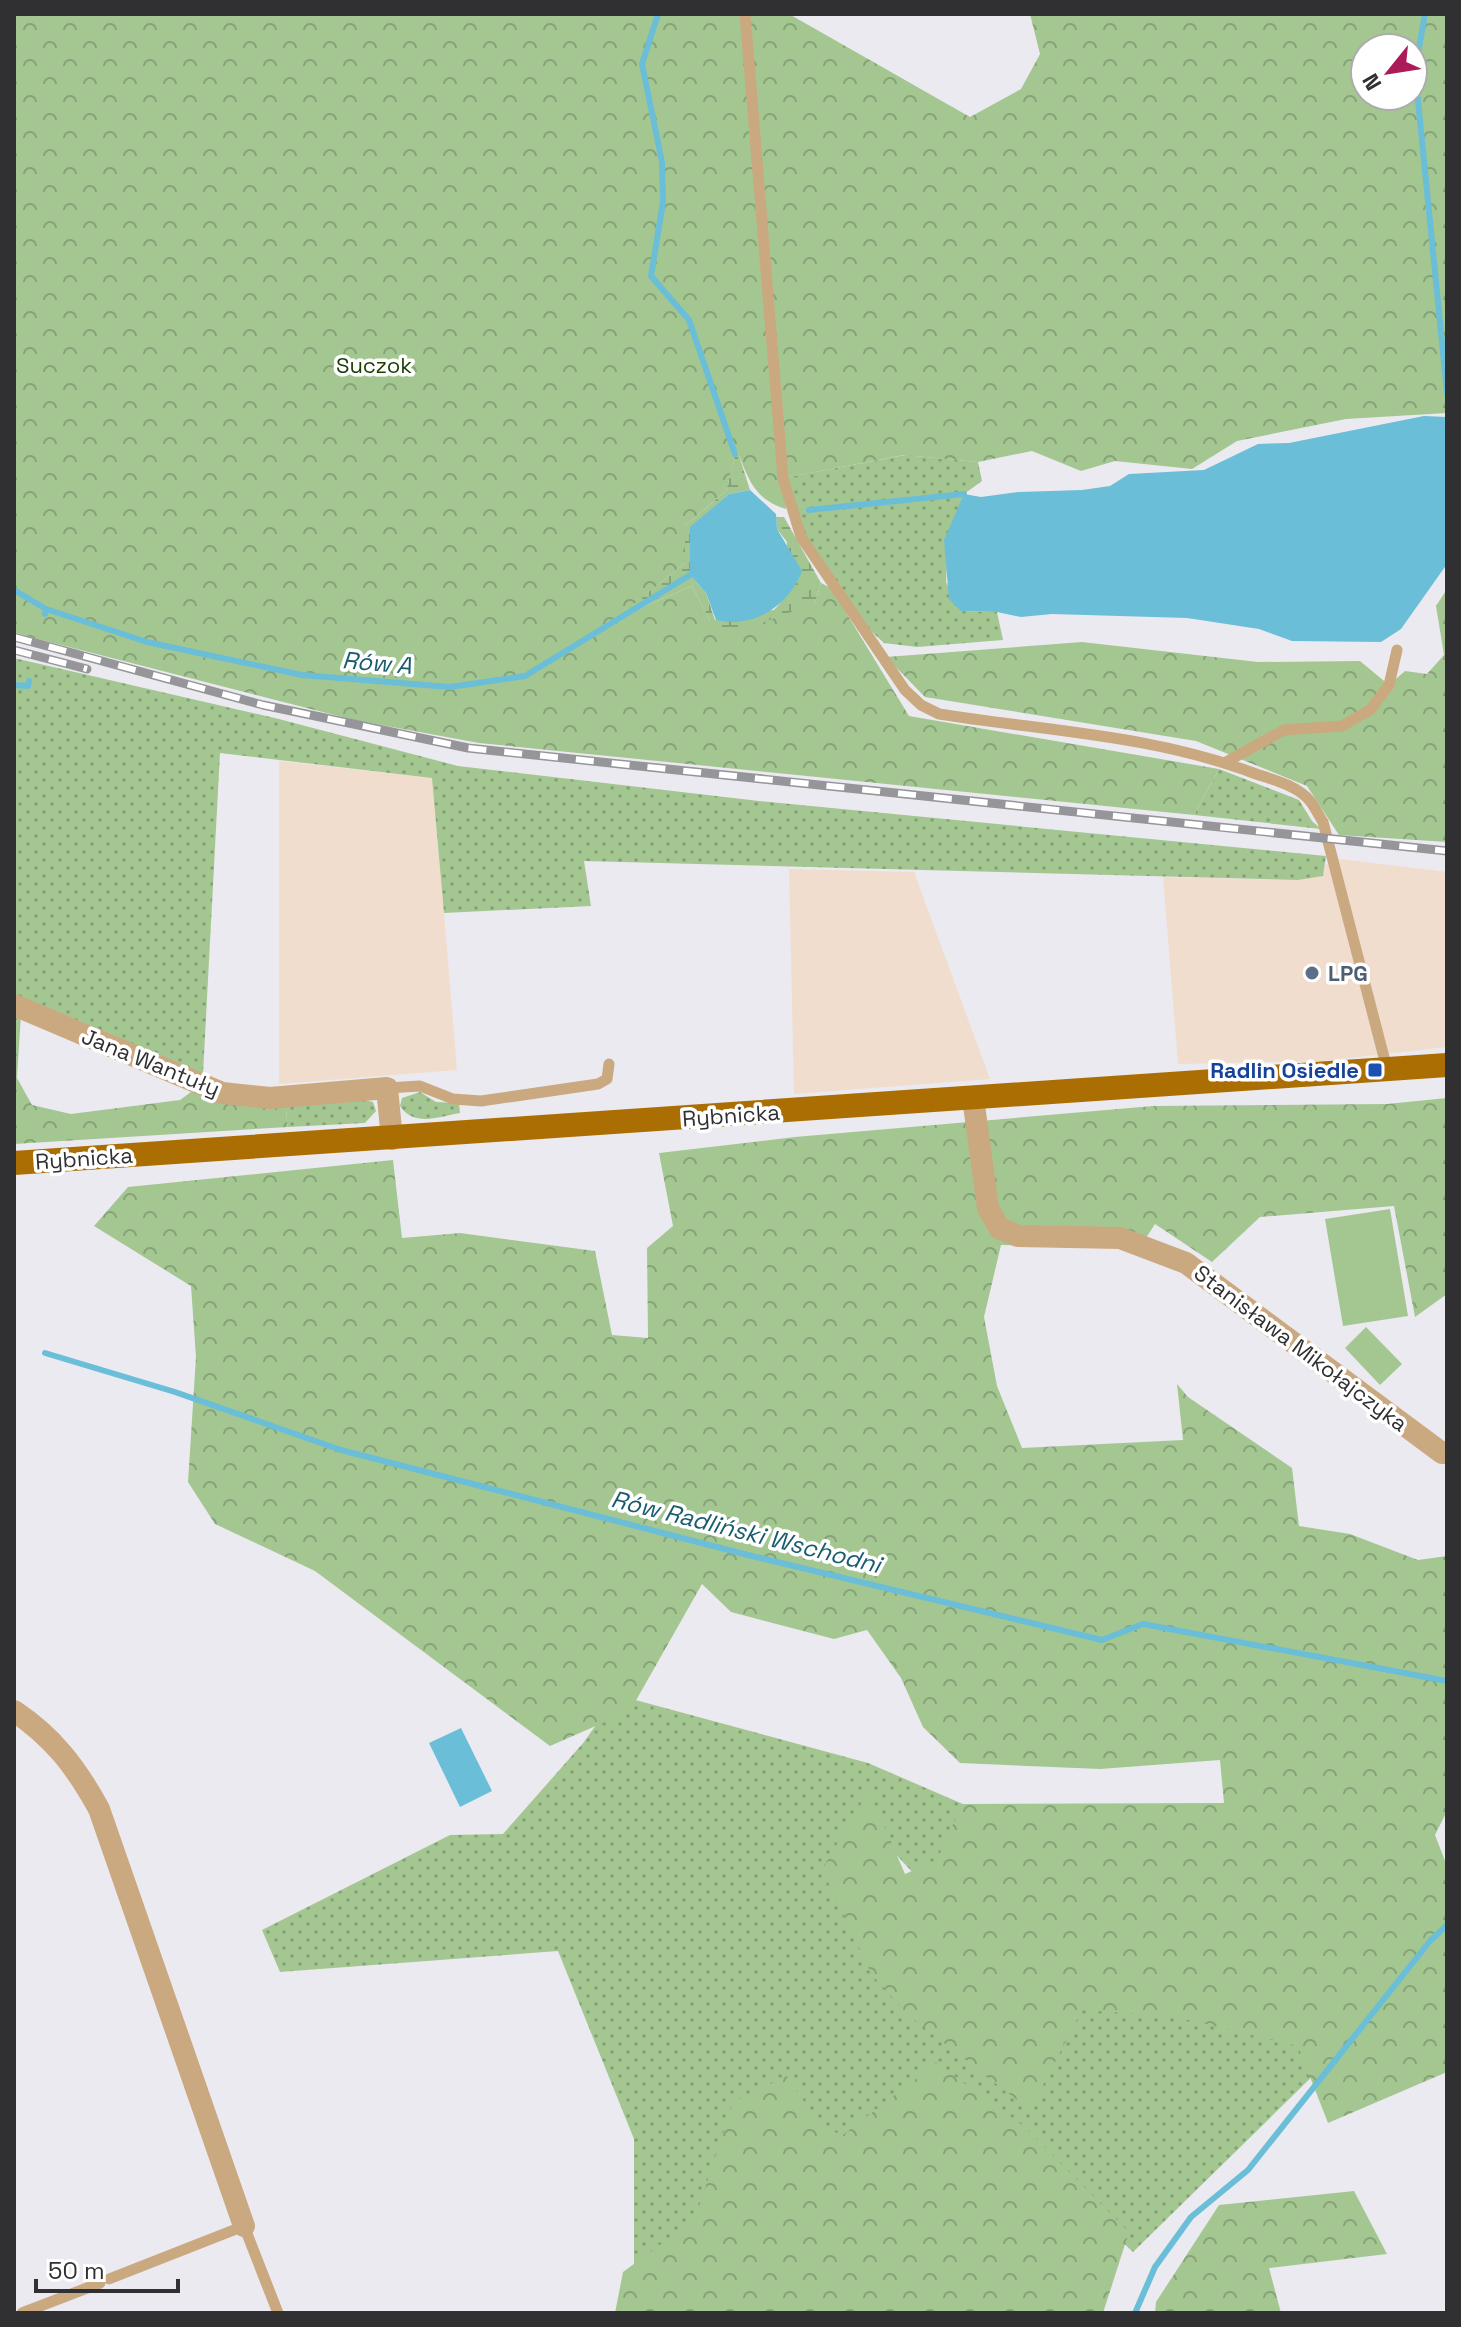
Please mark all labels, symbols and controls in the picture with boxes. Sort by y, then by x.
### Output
north arrow [1349,32,1429,112]
text: N [1356,69,1387,95]
park label: Suczok [336,351,412,379]
water label: Rów A [341,644,413,681]
place label: LPG [1328,959,1368,987]
marker: LPG [1303,964,1321,982]
street label: Jana Wantuły [78,1022,224,1102]
place label: Radlin Osiedle [1210,1056,1359,1084]
marker: Radlin Osiedle [1366,1061,1384,1079]
street label: Rybnicka [681,1098,781,1132]
street label: Rybnicka [34,1141,134,1175]
street label: Stanisława Mikołajczyka [1189,1258,1414,1438]
water label: Rów Radliński Wschodni [608,1483,887,1581]
scale bar [36,2243,178,2293]
text: 50 m [48,2255,105,2286]

